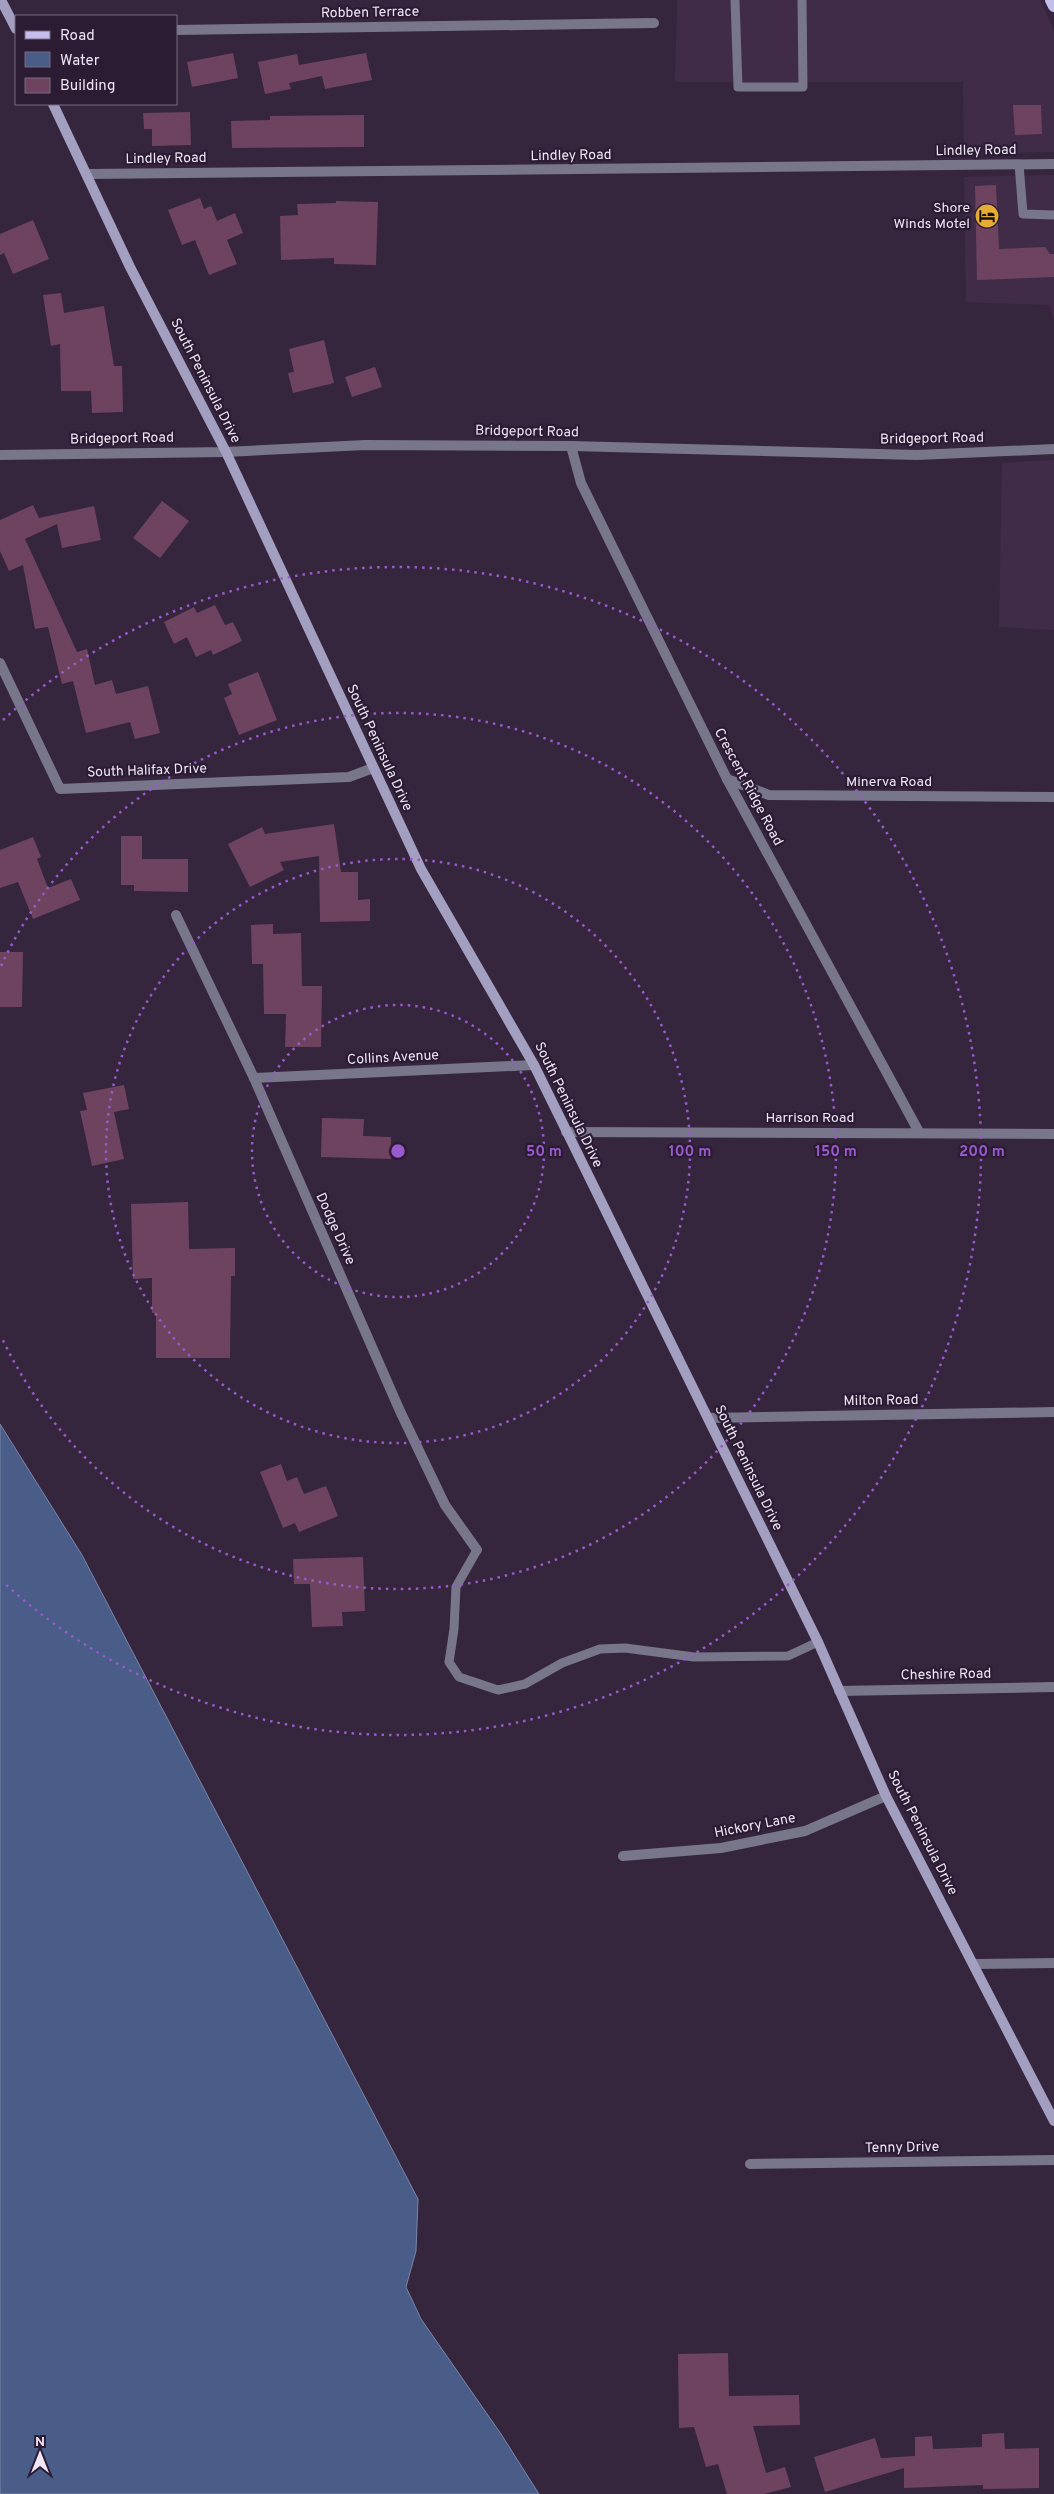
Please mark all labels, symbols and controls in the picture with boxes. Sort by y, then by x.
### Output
street label: Robben Terrace [321,4,419,22]
legend [15,15,178,105]
text: Road [60,27,95,46]
text: Water [60,52,100,71]
text: Building [60,77,115,96]
street label: Lindley Road [935,142,1017,160]
street label: Lindley Road [530,147,612,165]
street label: Lindley Road [125,150,207,168]
place label: Shore Winds Motel [894,200,970,233]
hotel icon: Shore Winds Motel [974,203,1000,229]
street label: South Peninsula Drive [166,316,244,446]
street label: Bridgeport Road [475,423,579,441]
street label: Bridgeport Road [70,430,174,448]
street label: Bridgeport Road [880,430,984,448]
street label: South Peninsula Drive [342,682,416,814]
street label: Crescent Ridge Road [710,725,786,849]
street label: South Halifax Drive [87,760,207,782]
street label: Minerva Road [846,774,932,791]
street label: South Peninsula Drive [530,1039,606,1171]
street label: Collins Avenue [347,1047,439,1069]
street label: Harrison Road [766,1110,854,1127]
centre of rings [389,1142,407,1160]
text: 50 m [526,1143,562,1162]
text: 100 m [669,1143,711,1162]
text: 150 m [815,1143,857,1162]
text: 200 m [959,1143,1005,1162]
street label: Dodge Drive [312,1190,358,1268]
street label: Milton Road [843,1392,919,1410]
street label: South Peninsula Drive [710,1402,786,1534]
street label: Cheshire Road [900,1666,992,1684]
street label: South Peninsula Drive [883,1768,961,1898]
street label: Hickory Lane [713,1810,797,1842]
street label: Tenny Drive [865,2139,939,2157]
north arrow [15,2429,65,2479]
text: N [35,2434,45,2451]

